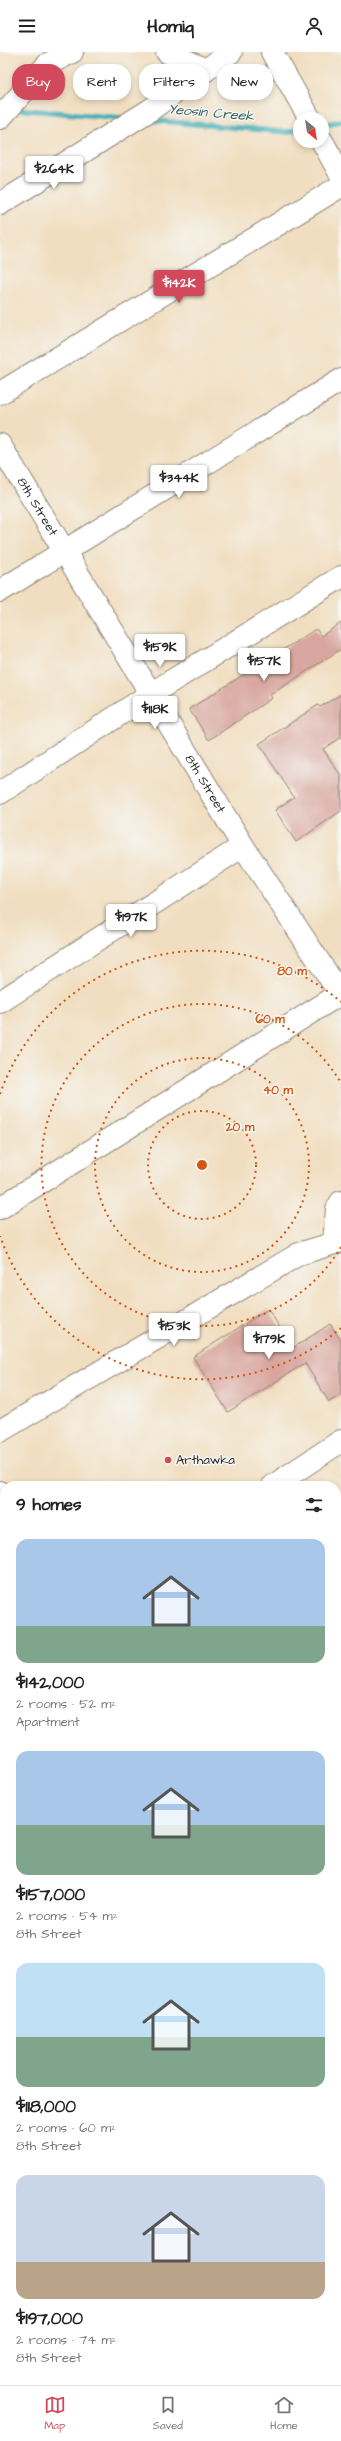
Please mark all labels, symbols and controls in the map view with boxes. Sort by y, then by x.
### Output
text: Homiq [147,14,194,39]
icon: menu [16,15,38,37]
icon: person [303,15,325,37]
chip: Buy [12,64,65,100]
chip: Rent [73,64,131,100]
chip: Filters [139,64,209,100]
chip: New [217,64,273,100]
water label: Yeosin Creek [167,99,255,127]
north arrow [293,112,329,148]
map controls [293,112,329,148]
pin: $264K [26,156,82,190]
text: $264K [34,160,74,178]
pin: $142K [151,270,207,304]
text: $142K [162,274,196,292]
pin: $344K [151,465,207,499]
text: $344K [159,469,199,487]
street label: 8th Street [13,474,62,540]
pin: $159K [132,634,188,668]
text: $159K [143,638,177,656]
pin: $157K [236,648,292,682]
text: $157K [247,652,281,670]
pin: $118K [127,696,183,730]
text: $118K [142,700,168,718]
street label: 8th Street [181,751,230,817]
pin: $197K [103,904,159,938]
text: $197K [115,908,147,926]
text: 80 m [277,963,307,980]
text: 60 m [255,1011,285,1028]
text: 40 m [263,1082,294,1099]
text: 20 m [225,1119,255,1136]
centre of rings [195,1158,209,1172]
pin: $153K [146,1313,202,1347]
text: $153K [158,1317,190,1335]
pin: $179K [241,1326,297,1360]
text: $179K [253,1330,285,1348]
place label: Arthawka [176,1451,235,1469]
marker: Arthawka [163,1455,173,1465]
text: 9 homes [16,1493,81,1517]
icon: filters [303,1494,325,1516]
icon: home [135,1565,207,1637]
text: $142,000 [16,1671,84,1695]
text: 2 rooms · 52 m² [16,1695,116,1713]
text: Apartment [16,1713,80,1731]
icon: home [135,1777,207,1849]
text: $157,000 [16,1883,85,1907]
text: 2 rooms · 54 m² [16,1907,118,1925]
text: 8th Street [16,1925,81,1943]
icon: home [135,1989,207,2061]
text: $118,000 [16,2095,76,2119]
text: 2 rooms · 60 m² [16,2119,116,2137]
text: 8th Street [16,2137,81,2155]
icon: home [135,2201,207,2273]
text: $197,000 [16,2307,83,2331]
text: 2 rooms · 74 m² [16,2331,116,2349]
text: 8th Street [16,2349,81,2367]
tab: Map [44,2394,66,2433]
tab: Saved [153,2394,183,2433]
tab: Home [270,2394,297,2433]

